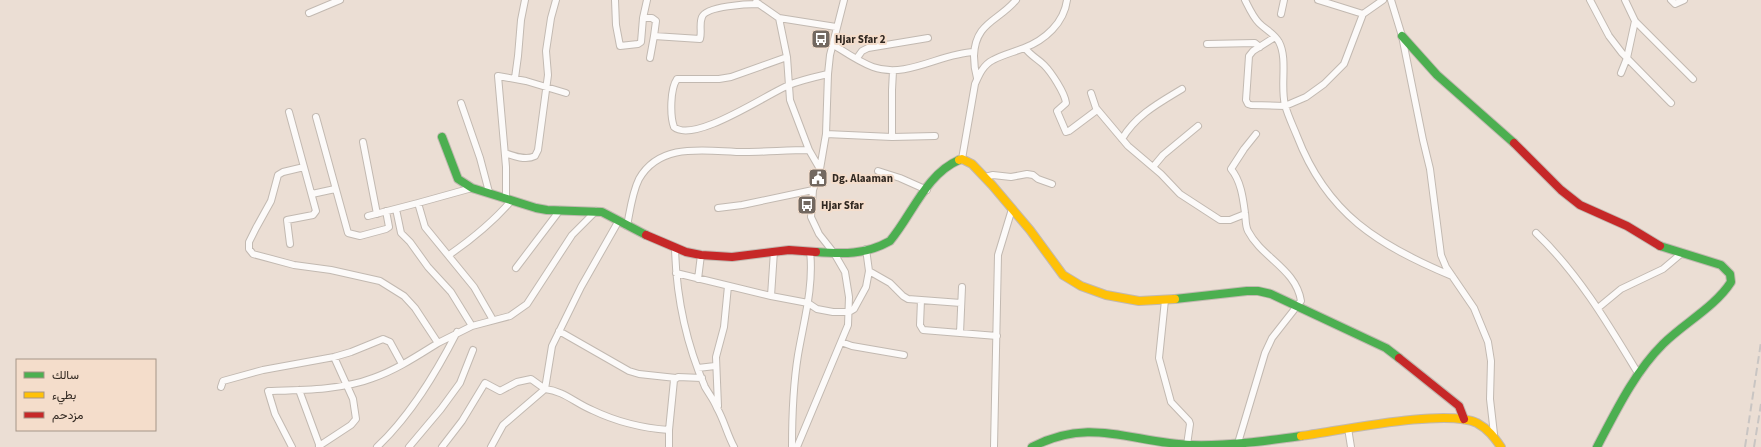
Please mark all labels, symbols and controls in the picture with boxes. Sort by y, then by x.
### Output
bus stop icon: Hjar Sfar 2 [810,28,832,50]
place label: Hjar Sfar 2 [835,32,886,47]
public building icon: Dg. Alaaman [807,167,829,189]
place label: Dg. Alaaman [832,171,893,186]
bus stop icon: Hjar Sfar [796,194,818,216]
place label: Hjar Sfar [821,198,864,213]
legend [16,359,156,431]
text: سالك [52,367,79,384]
text: بطيء [52,387,76,405]
text: مزدحم [52,407,83,424]

